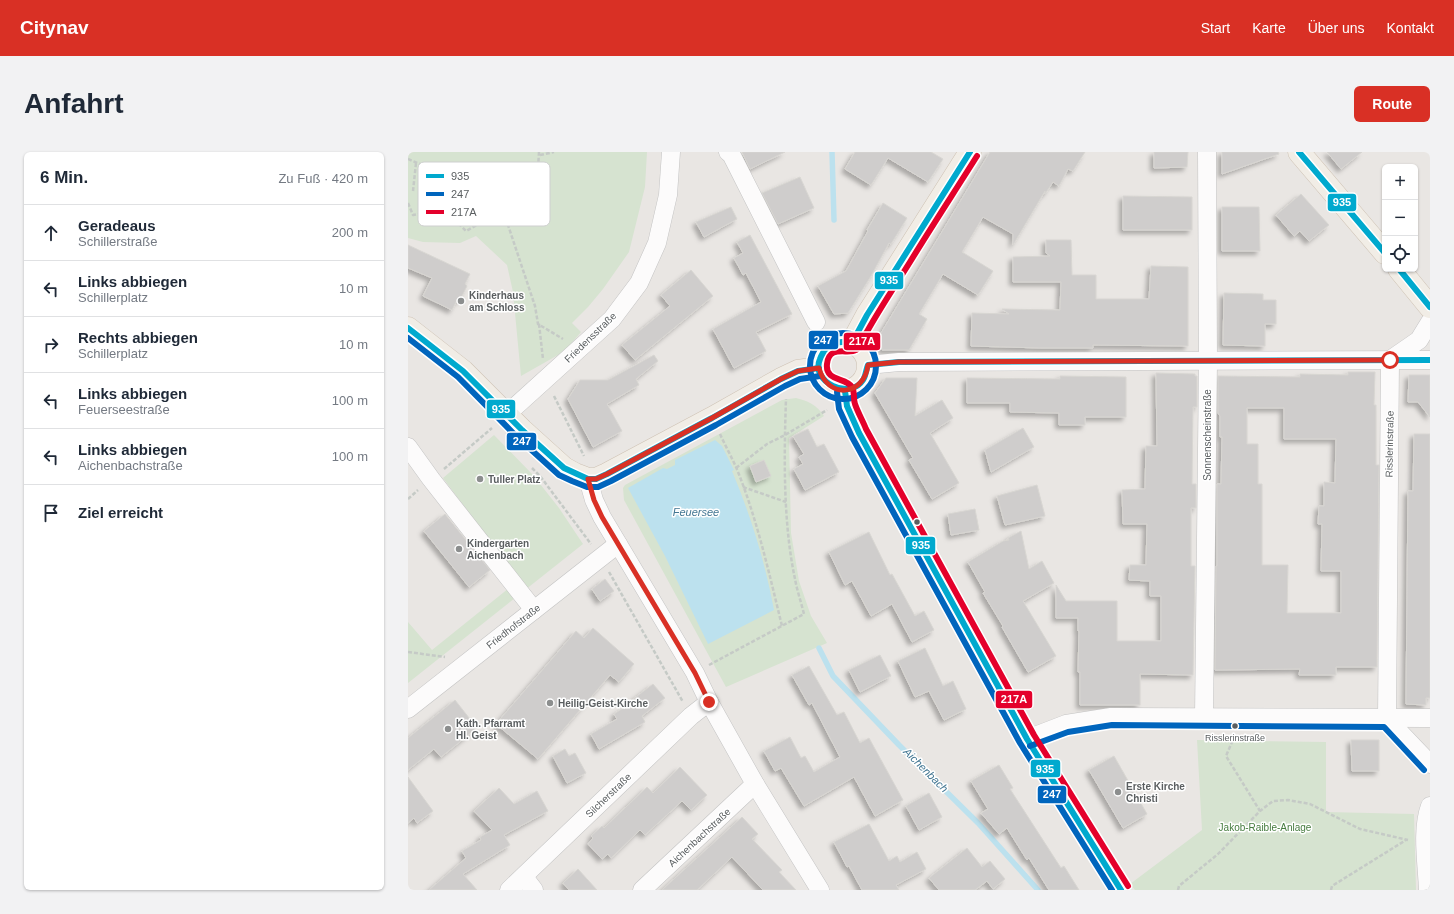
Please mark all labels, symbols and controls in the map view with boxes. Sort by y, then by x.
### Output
text: Citynav [20,17,89,38]
text: Start [1201,20,1230,36]
text: Karte [1252,20,1286,36]
text: Über uns [1308,20,1365,36]
text: Kontakt [1387,20,1434,36]
button: Route [1354,86,1430,122]
text: Anfahrt [24,88,124,119]
legend [418,162,550,226]
map controls [1382,164,1418,272]
button: + [1382,164,1418,200]
text: 6 Min. [40,168,88,187]
text: 935 [451,170,469,182]
text: Zu Fuß · 420 m [278,171,368,186]
text: 247 [451,188,469,200]
line badge: 935 [1327,193,1357,212]
text: 935 [1333,196,1351,208]
button: − [1382,200,1418,236]
text: 217A [451,206,477,218]
text: Geradeaus [78,217,156,234]
icon: ahead [40,222,62,244]
text: 200 m [332,225,368,240]
text: Schillerstraße [78,234,157,249]
button: locate [1382,236,1418,272]
line badge: 935 [874,271,904,290]
text: Links abbiegen [78,273,187,290]
text: 935 [880,274,898,286]
icon: left [40,278,62,300]
text: 10 m [339,281,368,296]
text: Schillerplatz [78,290,148,305]
place label: Kinderhaus am Schloss [469,290,525,313]
marker: Kinderhaus am Schloss [456,296,466,306]
street label: Friedensstraße [562,310,619,365]
text: Rechts abbiegen [78,329,198,346]
line badge: 247 [808,330,839,350]
line badge: 217A [843,332,881,351]
icon: right [40,334,62,356]
text: 247 [814,334,832,346]
text: 217A [849,335,875,347]
text: 10 m [339,337,368,352]
text: Schillerplatz [78,346,148,361]
route start [1381,351,1399,369]
text: Links abbiegen [78,385,187,402]
street label: Sonnenscheinstraße [1202,389,1213,481]
icon: left [40,390,62,412]
text: 100 m [332,393,368,408]
line badge: 935 [486,399,516,419]
text: Feuerseestraße [78,402,170,417]
text: 935 [492,403,510,415]
street label: Risslerinstraße [1383,410,1396,477]
line badge: 247 [506,432,537,451]
text: 247 [513,435,531,447]
text: Links abbiegen [78,441,187,458]
icon: left [40,446,62,468]
text: 100 m [332,449,368,464]
text: Aichenbachstraße [78,458,183,473]
marker: Tuller Platz [475,474,485,484]
place label: Tuller Platz [488,474,541,485]
icon: arrive [40,502,62,524]
text: Ziel erreicht [78,504,163,521]
water label: Feuersee [673,506,719,518]
unlabelled marker [912,517,922,527]
line badge: 935 [905,536,936,555]
place label: Kindergarten Aichenbach [467,538,529,561]
text: 935 [912,539,930,551]
marker: Kindergarten Aichenbach [454,544,464,554]
street label: Friedhofstraße [484,602,543,651]
line badge: 217A [995,690,1033,709]
route end [700,693,718,711]
text: 217A [1001,693,1027,705]
marker: Heilig-Geist-Kirche [545,698,555,708]
place label: Heilig-Geist-Kirche [558,698,648,709]
place label: Kath. Pfarramt Hl. Geist [456,718,526,741]
marker: Risslerinstraße [1230,721,1240,731]
marker: Kath. Pfarramt Hl. Geist [443,724,453,734]
place label: Risslerinstraße [1205,733,1265,743]
water label: Aichenbach [901,745,951,795]
line badge: 935 [1030,759,1061,778]
text: 935 [1036,763,1054,775]
street label: Silcherstraße [583,771,634,820]
place label: Erste Kirche Christi [1126,781,1185,804]
line badge: 247 [1037,785,1067,804]
marker: Erste Kirche Christi [1113,787,1123,797]
text: 247 [1043,788,1061,800]
street label: Aichenbachstraße [666,806,733,869]
park label: Jakob-Raible-Anlage [1219,822,1312,833]

